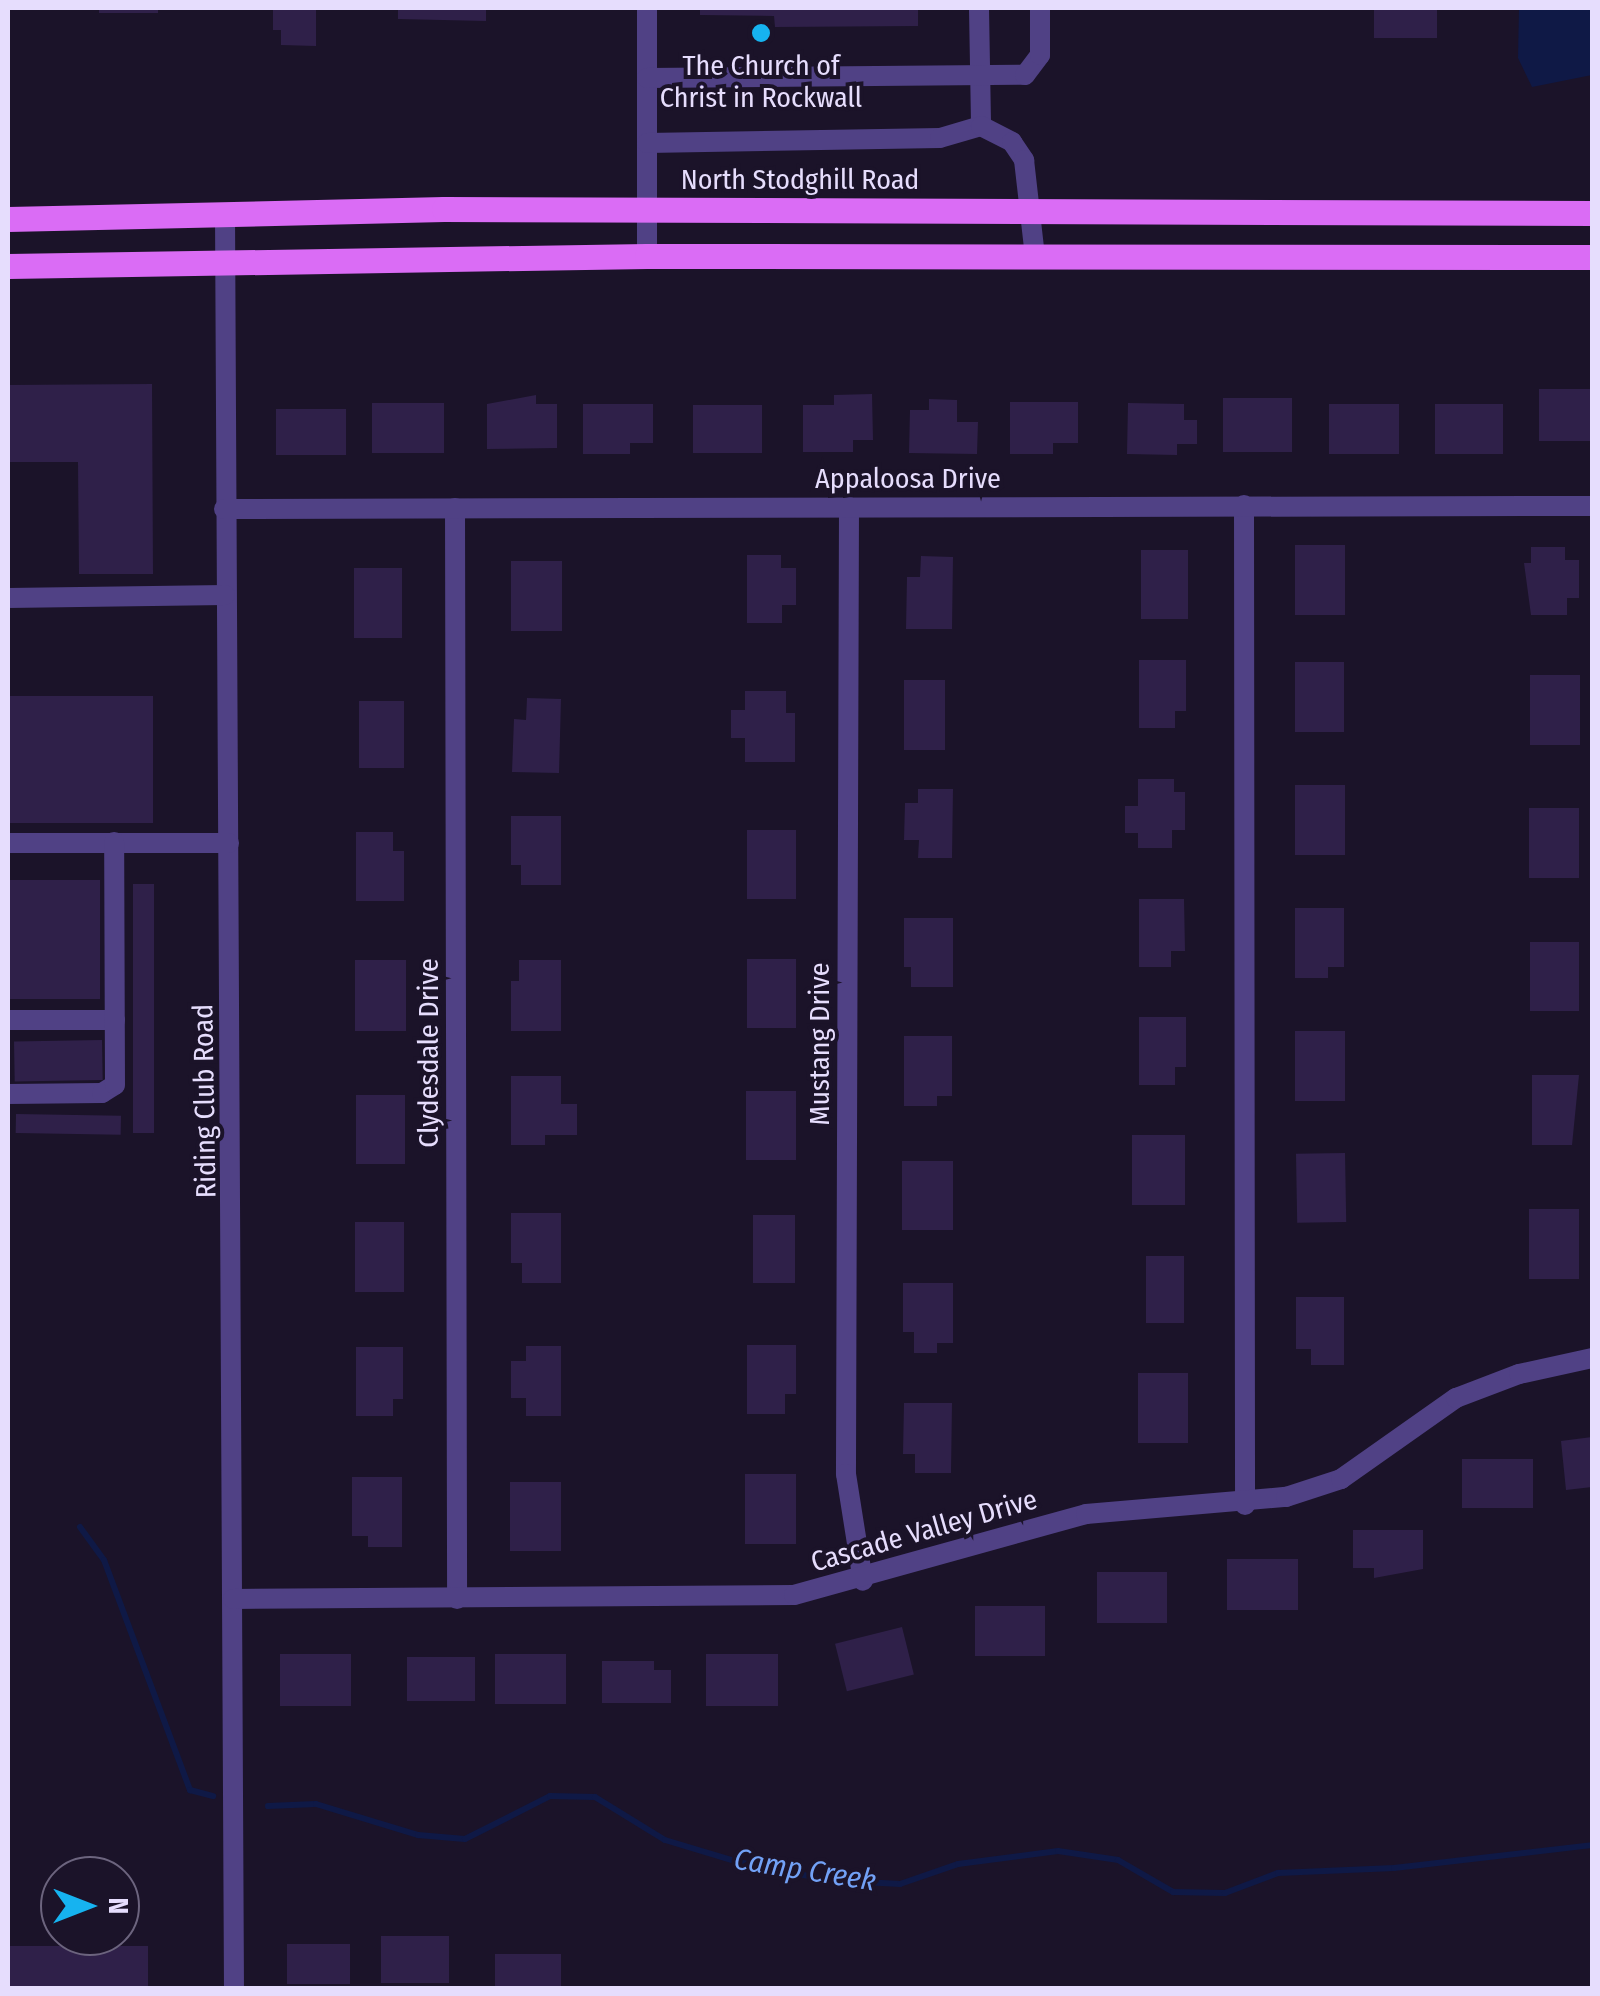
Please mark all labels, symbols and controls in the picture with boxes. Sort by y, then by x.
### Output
marker: The Church of Christ in Rockwall [750,22,772,44]
place label: The Church of Christ in Rockwall [660,49,862,115]
street label: North Stodghill Road [681,163,919,197]
street label: Appaloosa Drive [815,462,1001,496]
street label: Clydesdale Drive [412,958,446,1148]
street label: Mustang Drive [803,963,837,1125]
street label: Riding Club Road [187,1004,223,1198]
street label: Cascade Valley Drive [807,1483,1041,1579]
water label: Camp Creek [731,1841,879,1899]
north arrow [40,1856,140,1956]
text: N [102,1898,135,1914]

